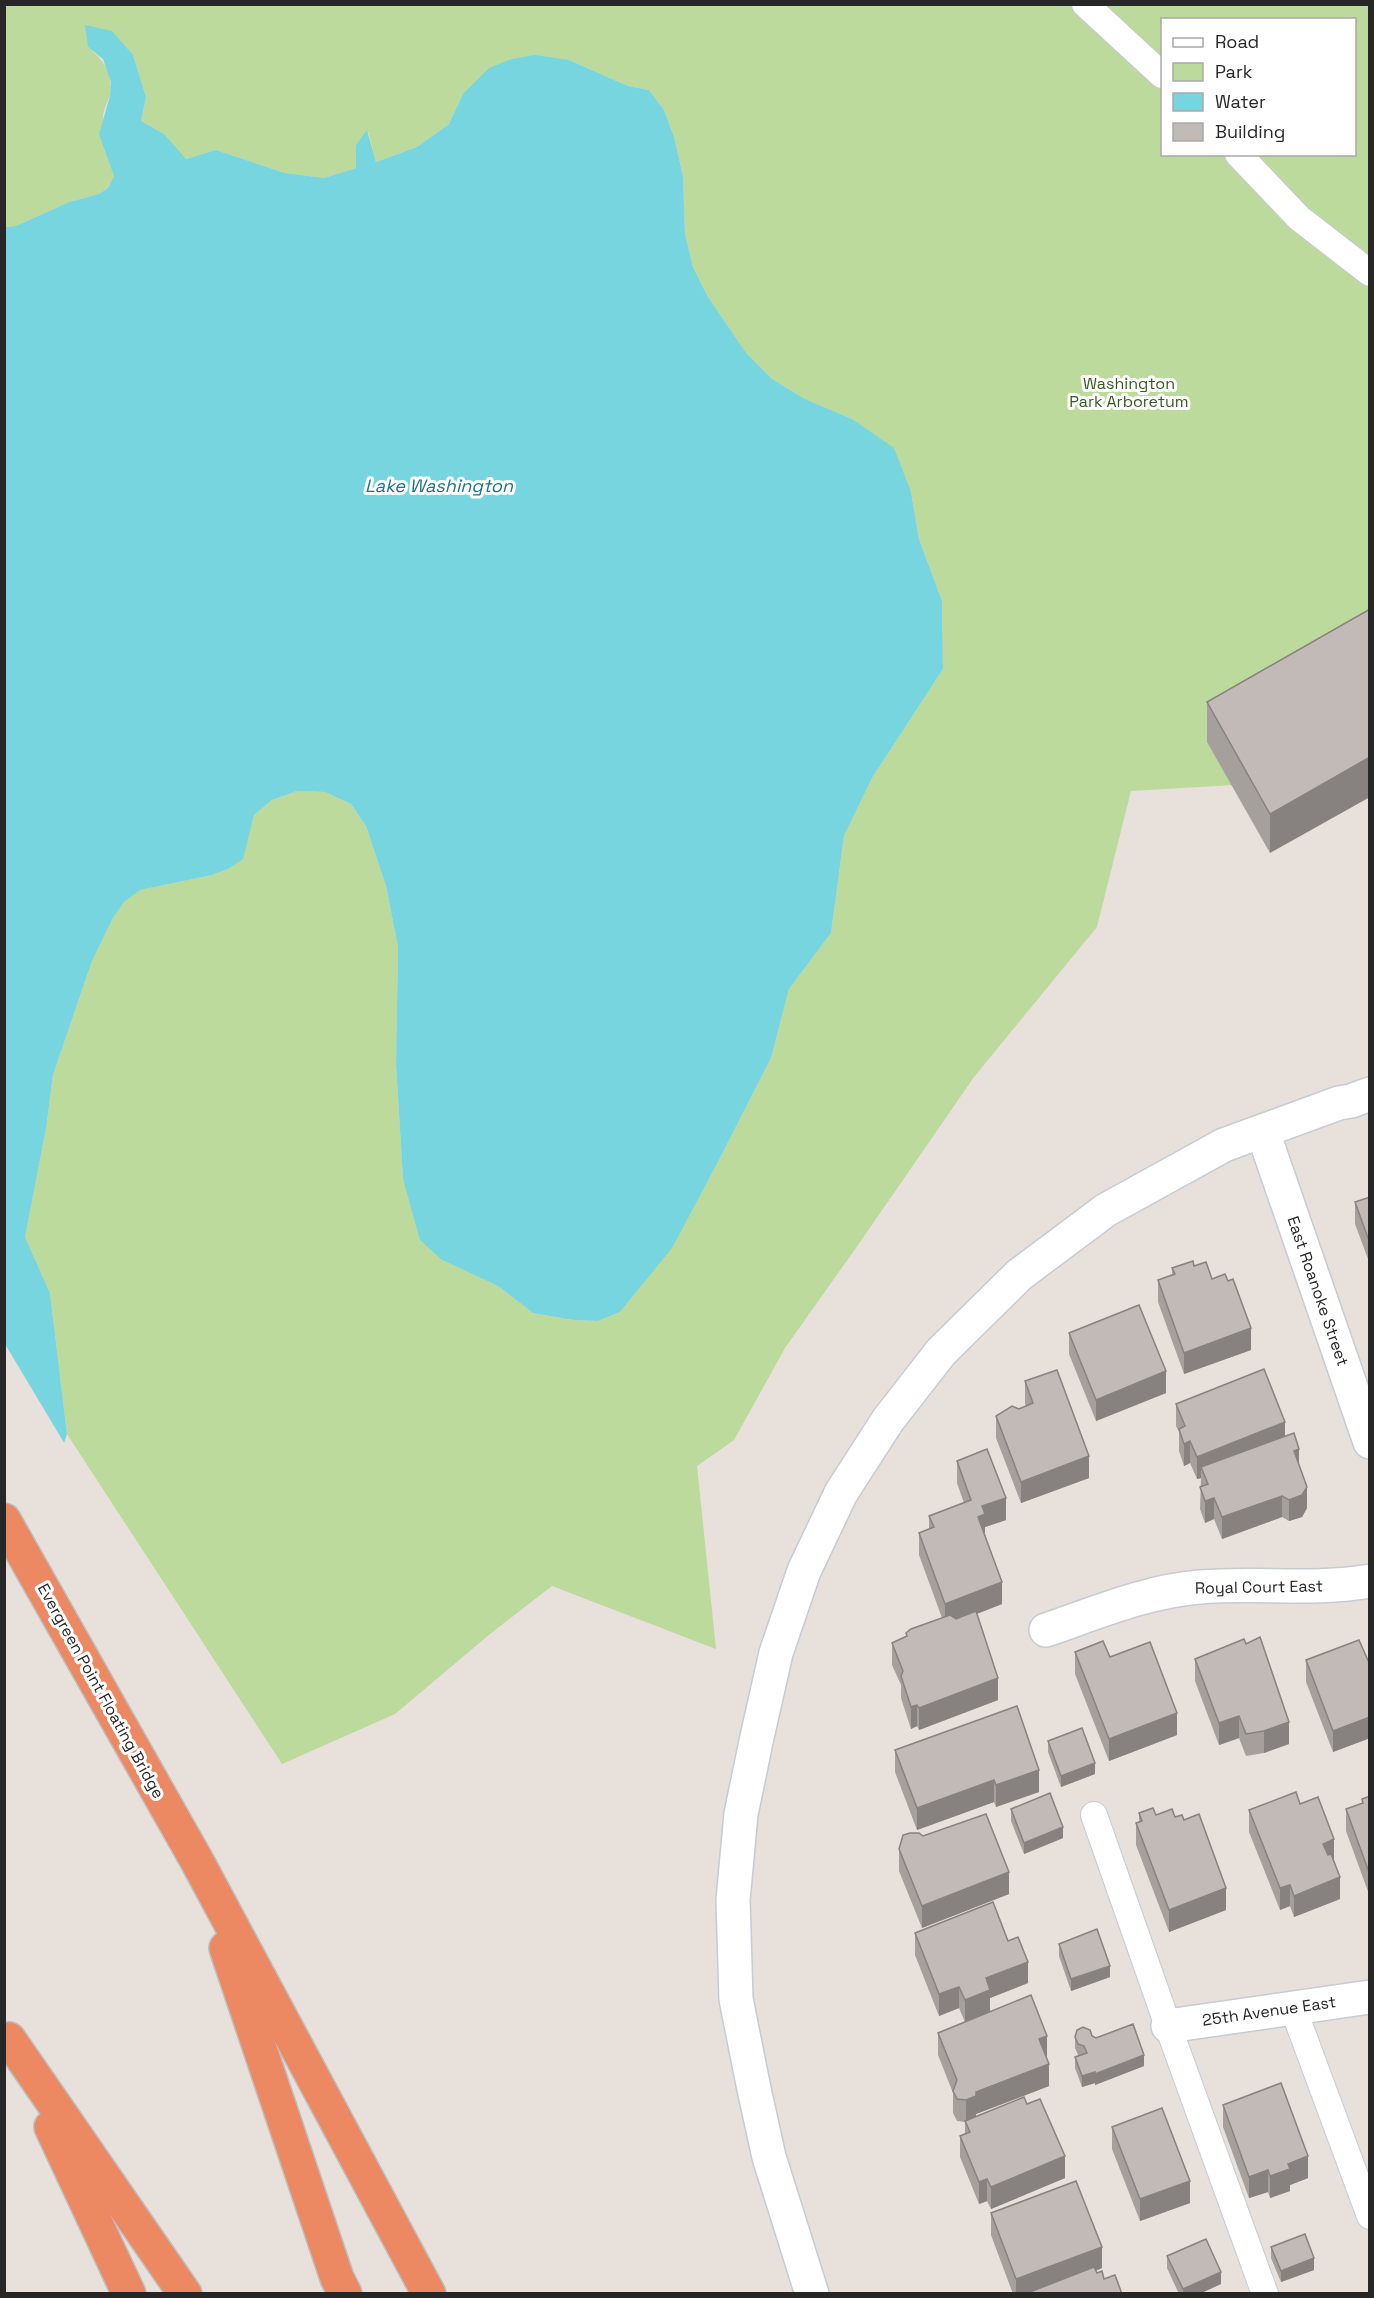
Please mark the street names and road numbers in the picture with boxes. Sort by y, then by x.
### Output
street label: East Roanoke Street [1282,1213,1354,1369]
street label: Royal Court East [1195,1575,1323,1599]
street label: Evergreen Point Floating Bridge [33,1580,169,1802]
street label: 25th Avenue East [1201,1991,1337,2031]

